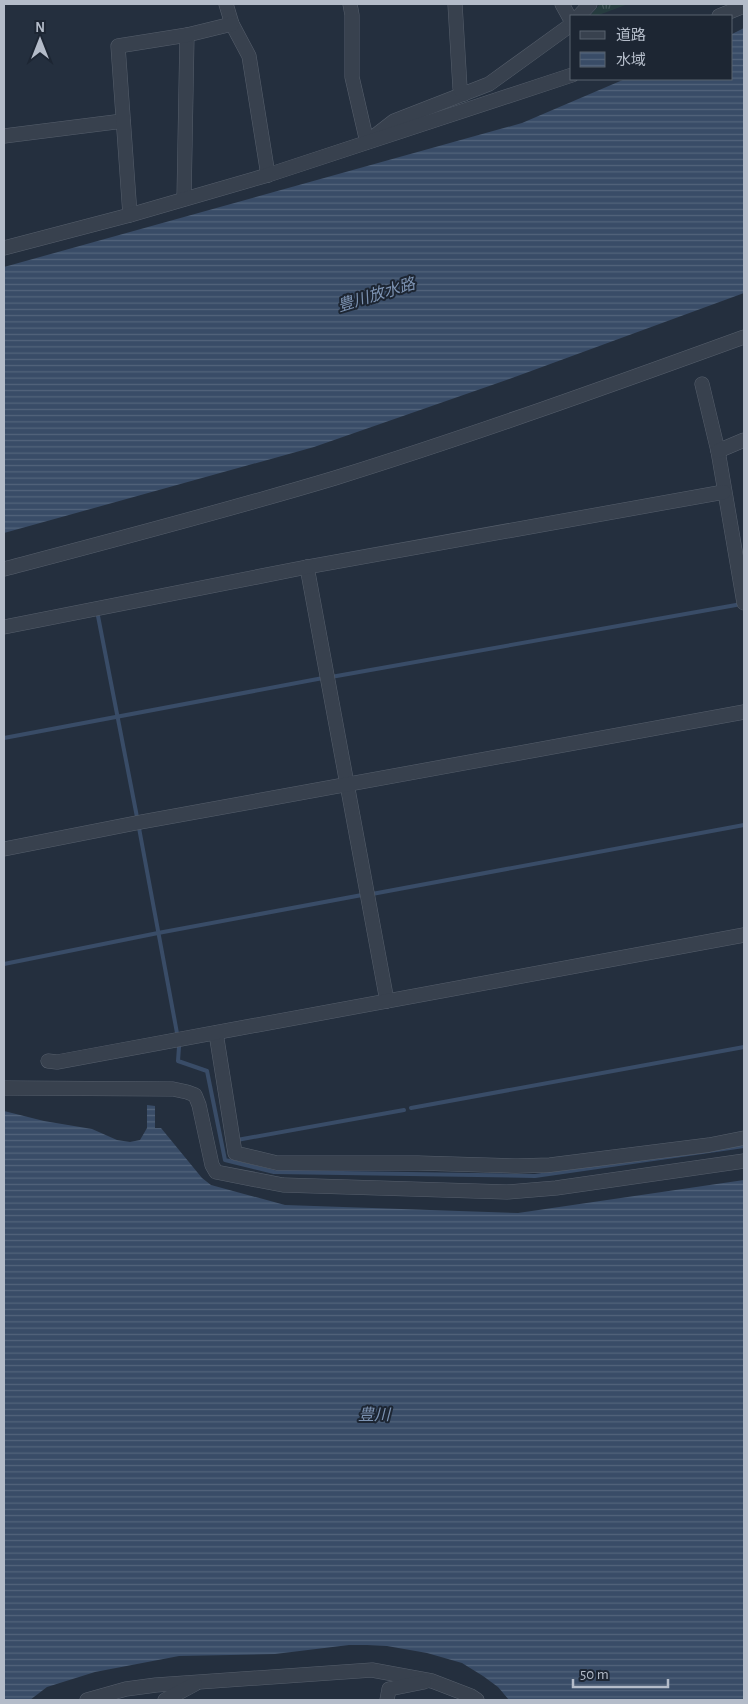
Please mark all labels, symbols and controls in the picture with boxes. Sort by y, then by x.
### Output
north arrow [15,15,65,65]
legend [570,15,733,80]
text: N [35,21,45,35]
text: 道路 [616,27,646,43]
text: 水域 [616,52,646,68]
water label: 豊川放水路 [335,274,419,314]
water label: 豊川 [358,1406,392,1423]
scale bar [573,1656,668,1688]
text: 50 m [580,1667,609,1682]

